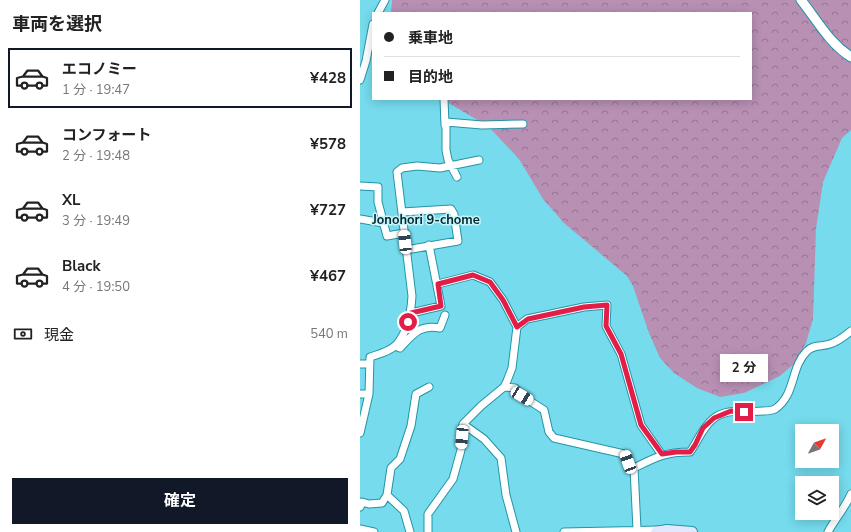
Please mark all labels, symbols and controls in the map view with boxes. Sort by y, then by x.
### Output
text: 車両を選択 [12,12,102,36]
text: 乗車地 [408,28,453,48]
text: エコノミー [62,59,137,79]
icon: car [14,60,50,96]
text: 目的地 [408,67,453,87]
text: ¥428 [310,68,346,88]
text: 1 分 · 19:47 [62,81,130,99]
text: コンフォート [62,125,152,145]
icon: car [14,126,50,162]
text: ¥578 [310,134,346,154]
text: 2 分 · 19:48 [62,147,130,165]
text: XL [62,190,81,210]
icon: car [14,192,50,228]
text: ¥727 [310,200,346,220]
district label: Jonohori 9-chome [371,211,480,229]
text: 3 分 · 19:49 [62,212,130,230]
car [398,229,412,255]
text: Black [62,256,100,276]
icon: car [14,258,50,294]
text: ¥467 [310,266,346,286]
text: 4 分 · 19:50 [62,278,130,296]
route start [399,313,417,331]
icon: cash [12,323,34,345]
text: 現金 [44,325,74,345]
text: 540 m [310,325,348,343]
callout: 2 分 [720,354,768,382]
text: 2 分 [732,359,756,377]
car [509,385,535,407]
route end [735,403,753,421]
north arrow [795,424,839,468]
map controls [795,424,839,520]
car [455,425,469,449]
car [618,449,638,475]
button: layers [795,476,839,520]
button: 確定 [12,478,348,524]

